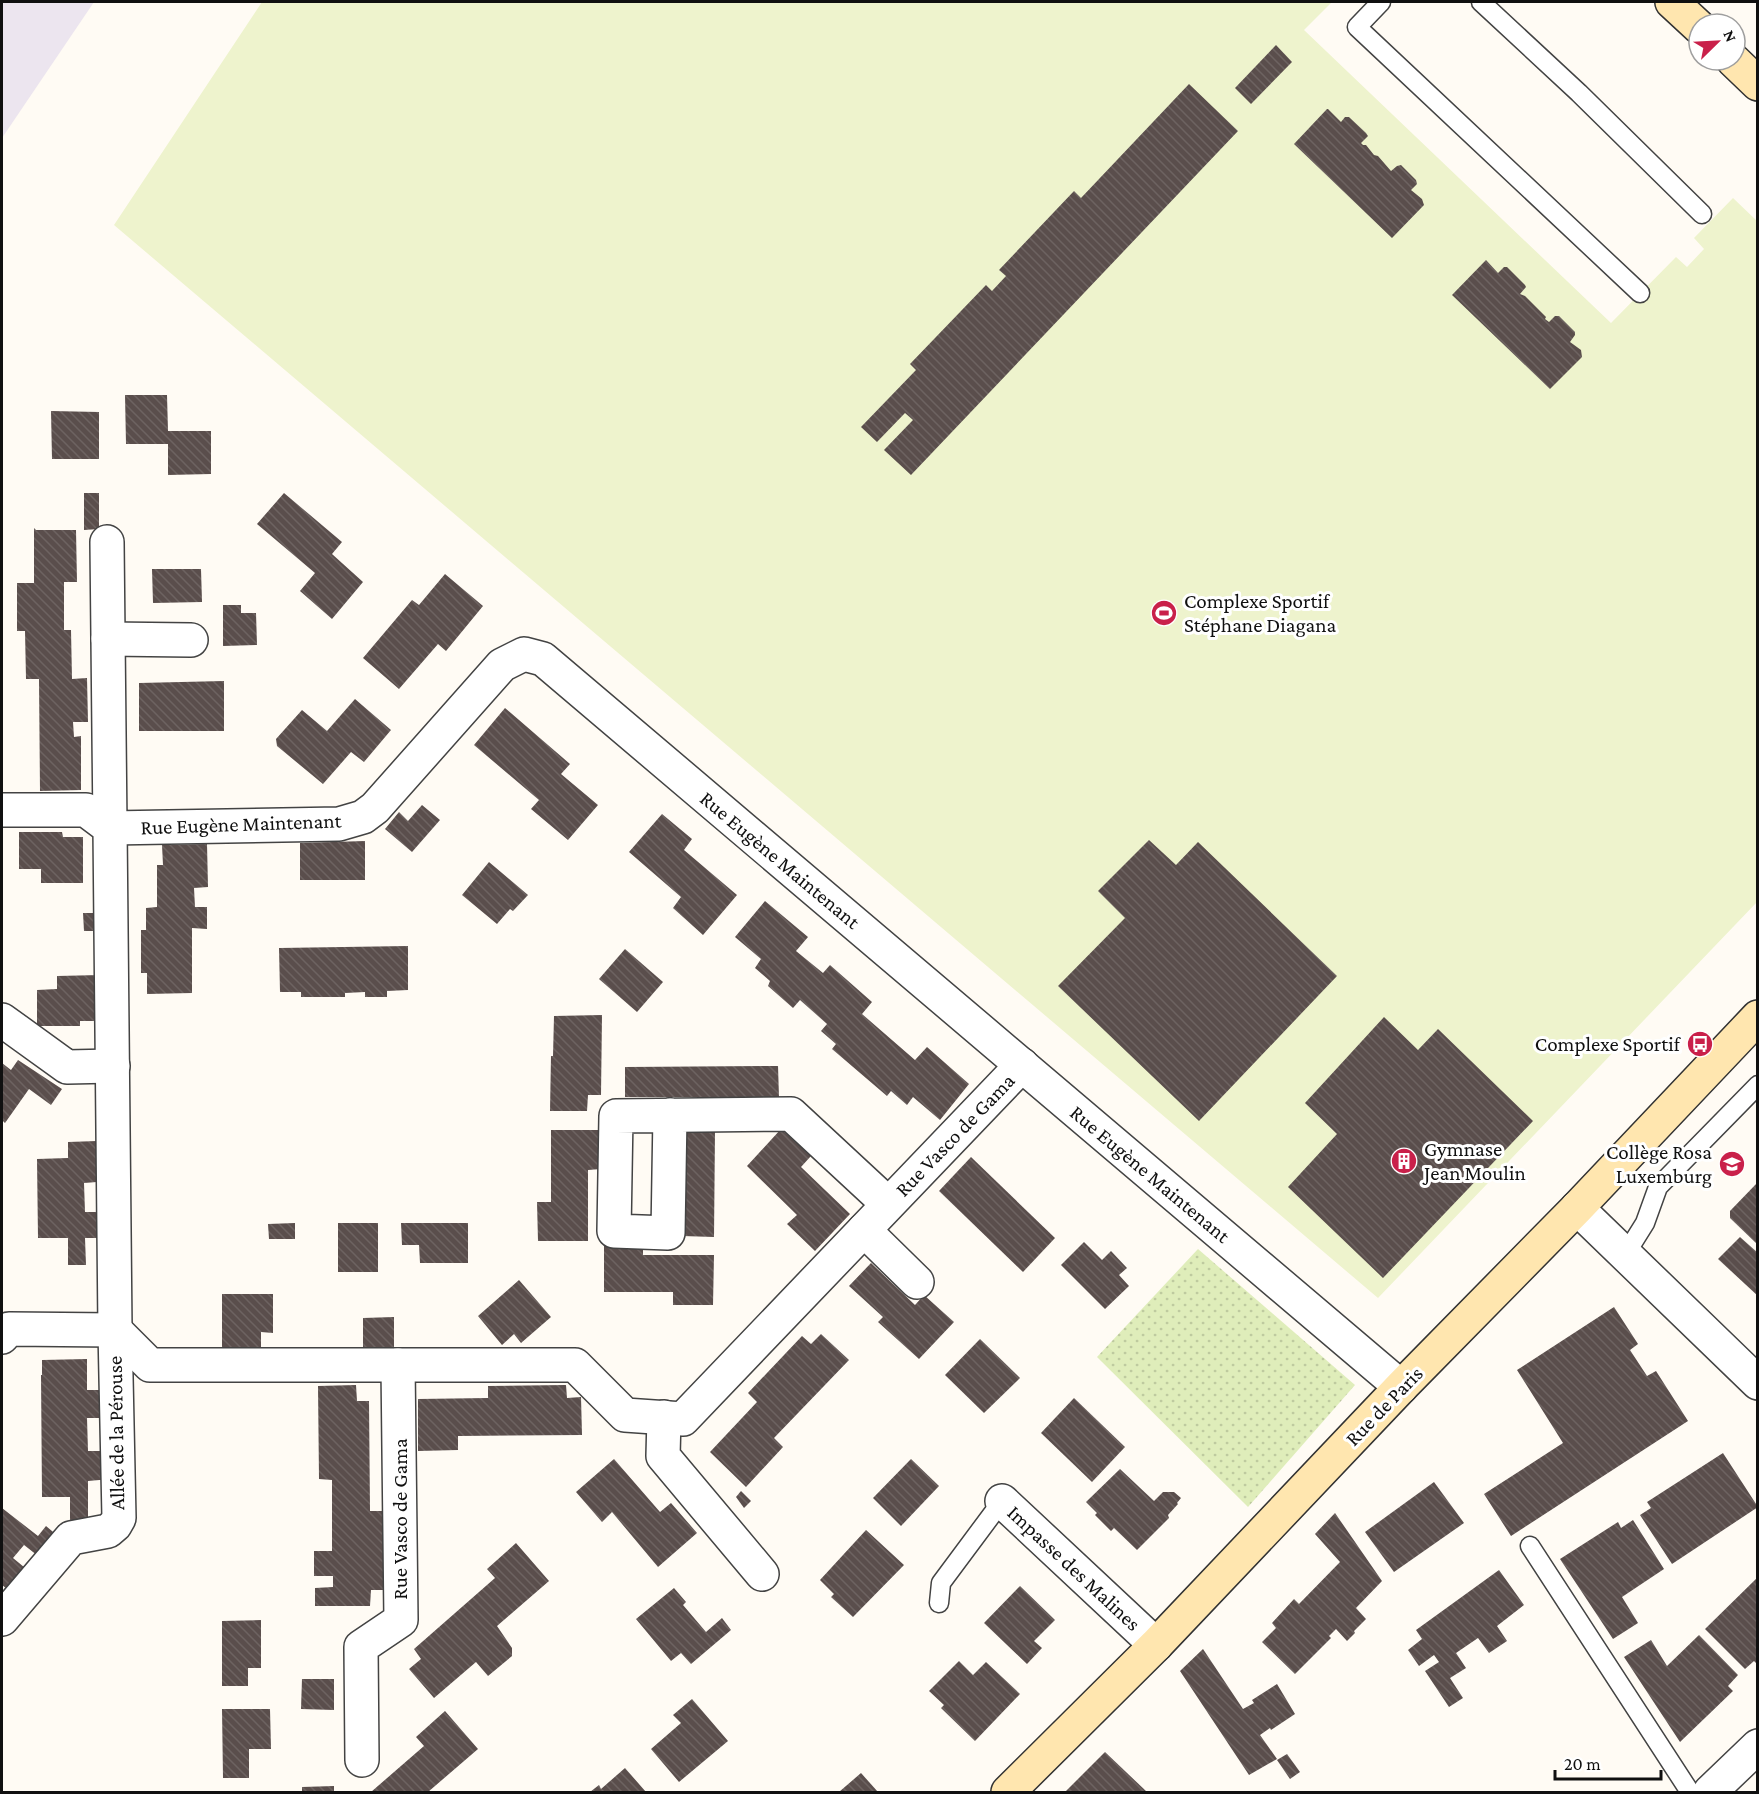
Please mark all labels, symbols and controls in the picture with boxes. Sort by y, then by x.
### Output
north arrow [1687,12,1747,72]
text: N [1720,28,1740,45]
place label: Complexe Sportif Stéphane Diagana [1184,589,1337,637]
sports icon: Complexe Sportif Stéphane Diagana [1149,598,1179,628]
street label: Rue Eugène Maintenant [695,786,866,934]
street label: Rue Eugène Maintenant [140,808,343,840]
bus stop icon: Complexe Sportif [1685,1029,1715,1059]
place label: Complexe Sportif [1535,1032,1682,1056]
street label: Rue Vasco de Gama [890,1068,1020,1201]
street label: Rue Eugène Maintenant [1065,1100,1236,1248]
place label: Gymnase Jean Moulin [1422,1137,1526,1185]
place label: Collège Rosa Luxemburg [1606,1140,1712,1188]
building icon: Gymnase Jean Moulin [1389,1146,1419,1176]
school or university icon: Collège Rosa Luxemburg [1717,1149,1747,1179]
street label: Allée de la Pérouse [103,1356,129,1510]
street label: Rue de Paris [1340,1361,1428,1451]
street label: Rue Vasco de Gama [388,1438,412,1600]
street label: Impasse des Malines [1003,1500,1145,1636]
scale bar [1555,1743,1662,1781]
text: 20 m [1564,1754,1601,1774]

